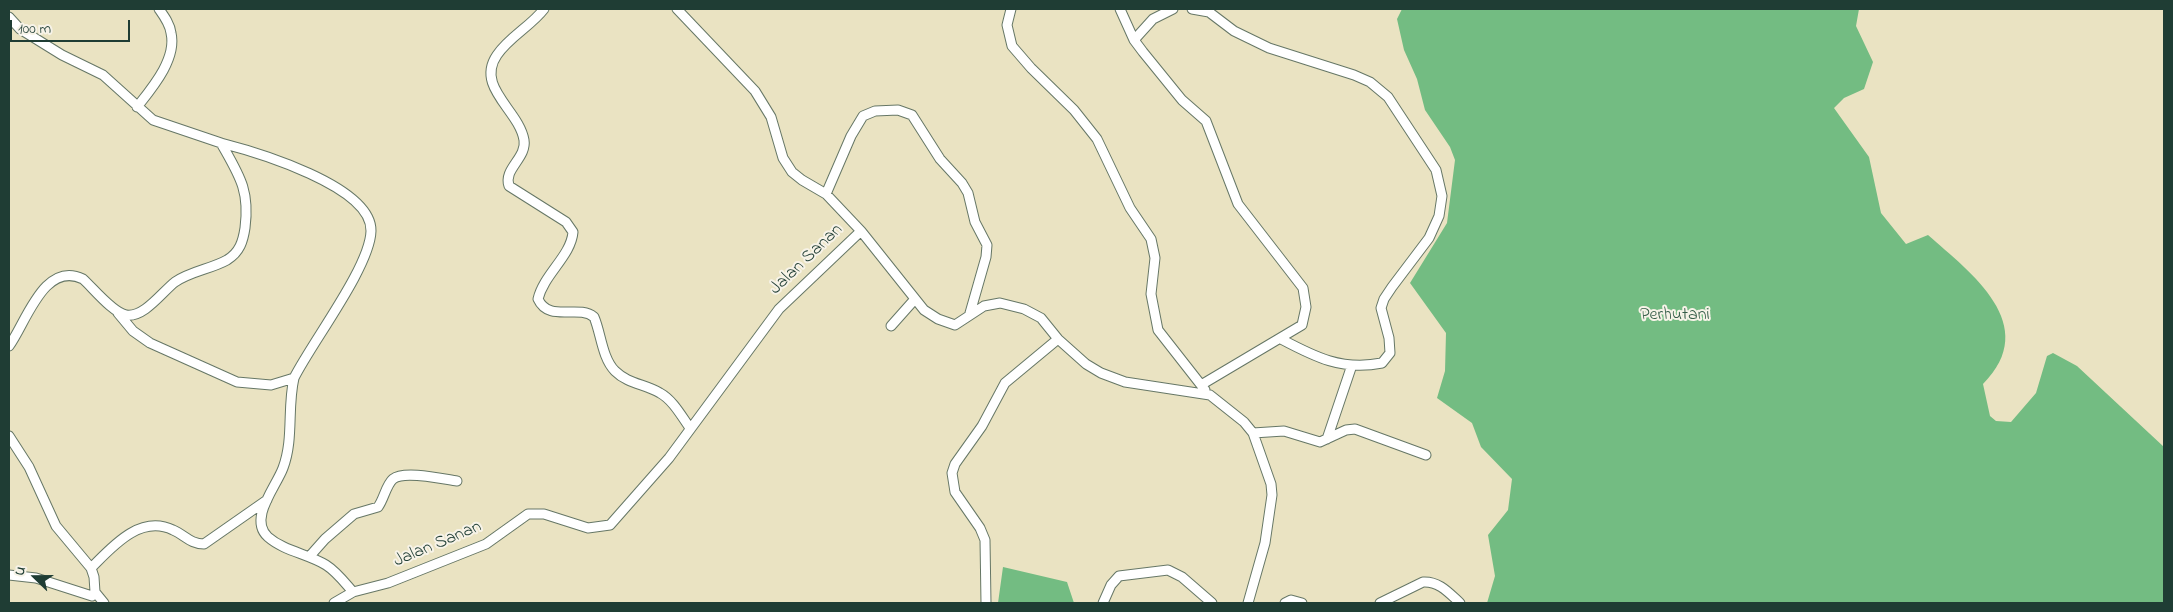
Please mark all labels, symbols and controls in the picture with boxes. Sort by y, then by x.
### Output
scale bar [12,10,132,42]
text: 100 m [18,18,51,40]
street label: Jalan Sanan [766,220,848,300]
park label: Perhutani [1640,305,1710,327]
street label: Jalan Sanan [391,517,485,573]
north arrow [10,552,60,602]
text: U [9,563,32,579]

